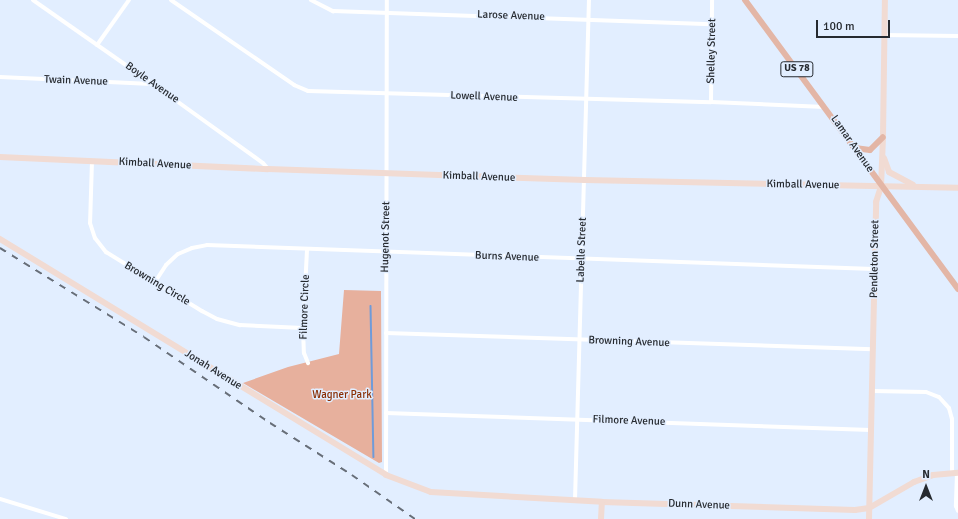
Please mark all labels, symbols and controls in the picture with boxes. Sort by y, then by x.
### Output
street label: Larose Avenue [477,8,545,24]
scale bar [818,12,892,38]
street label: Shelley Street [705,18,719,84]
text: 100 m [823,19,855,34]
street label: Boyle Avenue [122,60,182,106]
road number: US 78 [780,61,814,77]
street label: Twain Avenue [44,73,108,89]
street label: Lowell Avenue [450,89,518,105]
street label: Lamar Avenue [828,113,876,175]
street label: Kimball Avenue [118,156,192,172]
street label: Kimball Avenue [442,169,516,185]
street label: Kimball Avenue [766,178,840,192]
street label: Hugenot Street [379,201,393,273]
street label: Labelle Street [574,217,590,283]
street label: Pendleton Street [868,220,882,298]
street label: Burns Avenue [475,249,539,265]
street label: Browning Circle [122,259,192,309]
street label: Filmore Circle [297,274,313,340]
street label: Browning Avenue [588,334,670,350]
street label: Jonah Avenue [182,347,244,393]
park label: Wagner Park [312,388,372,402]
street label: Filmore Avenue [592,413,666,429]
north arrow [906,467,946,507]
text: N [922,468,930,481]
street label: Dunn Avenue [668,497,730,513]

